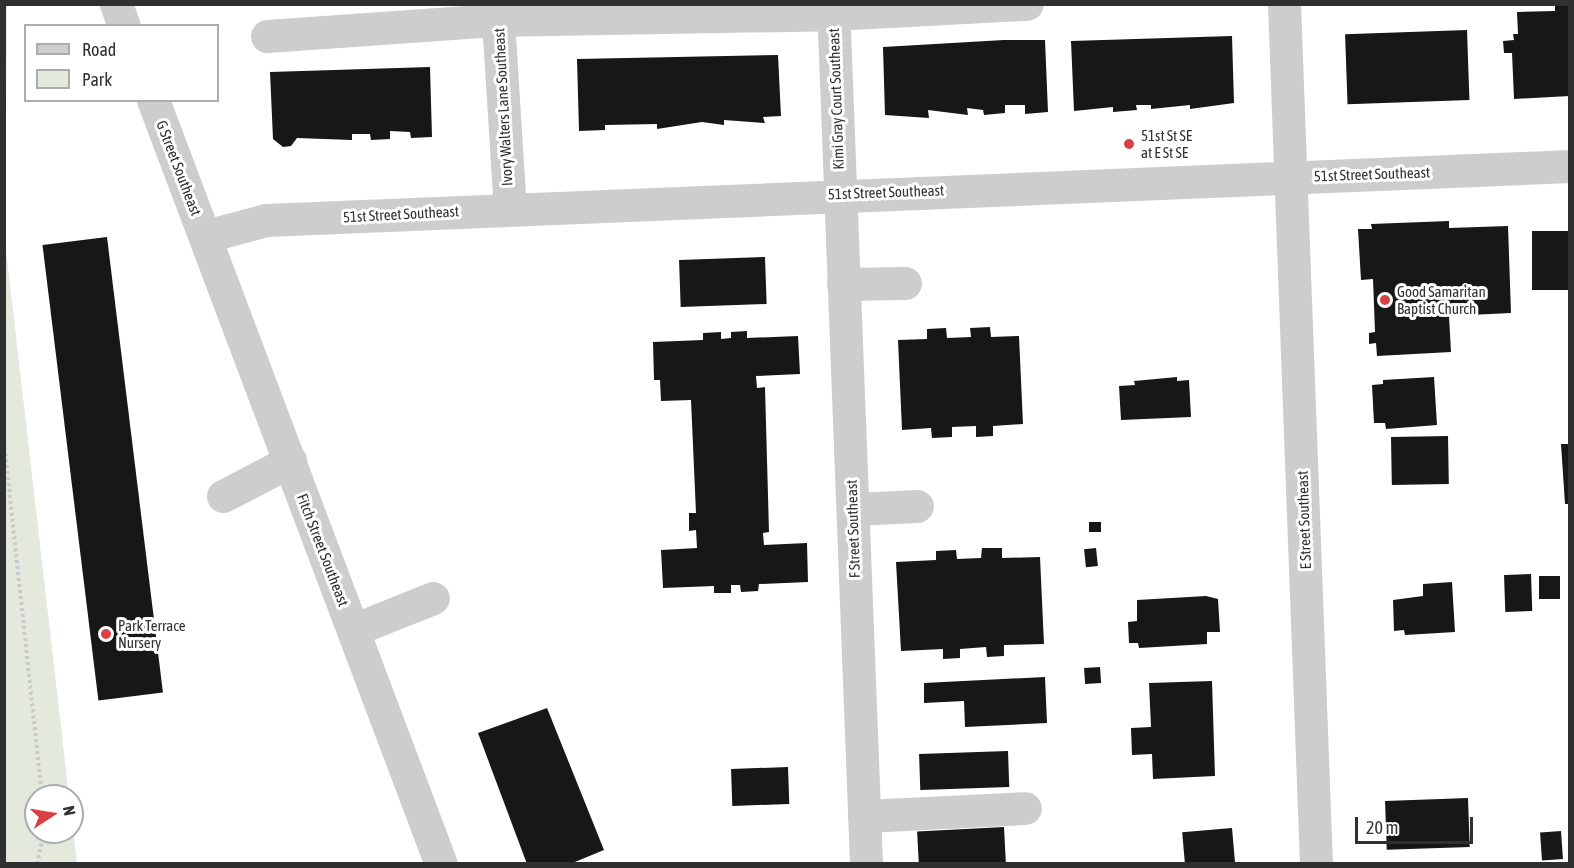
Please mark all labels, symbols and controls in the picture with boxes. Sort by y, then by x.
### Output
legend [24,24,219,102]
street label: Ivory Walters Lane Southeast [490,28,516,186]
street label: Kimi Gray Court Southeast [825,28,847,170]
text: Road [82,39,116,60]
text: Park [82,69,112,90]
street label: G Street Southeast [153,118,205,218]
place label: 51st St SE at E St SE [1141,126,1192,161]
marker: 51st St SE at E St SE [1122,137,1136,151]
street label: 51st Street Southeast [1314,163,1430,185]
street label: 51st Street Southeast [828,181,944,203]
street label: 51st Street Southeast [342,202,460,226]
place label: Good Samaritan Baptist Church [1397,282,1486,317]
marker: Good Samaritan Baptist Church [1378,293,1392,307]
street label: E Street Southeast [1293,470,1315,570]
street label: F Street Southeast [842,479,864,579]
street label: Fitch Street Southeast [293,491,353,609]
place label: Park Terrace Nursery [118,616,185,651]
marker: Park Terrace Nursery [99,627,113,641]
north arrow [24,784,84,844]
text: N [60,804,79,817]
scale bar [1358,805,1476,843]
text: 20 m [1366,817,1398,838]

